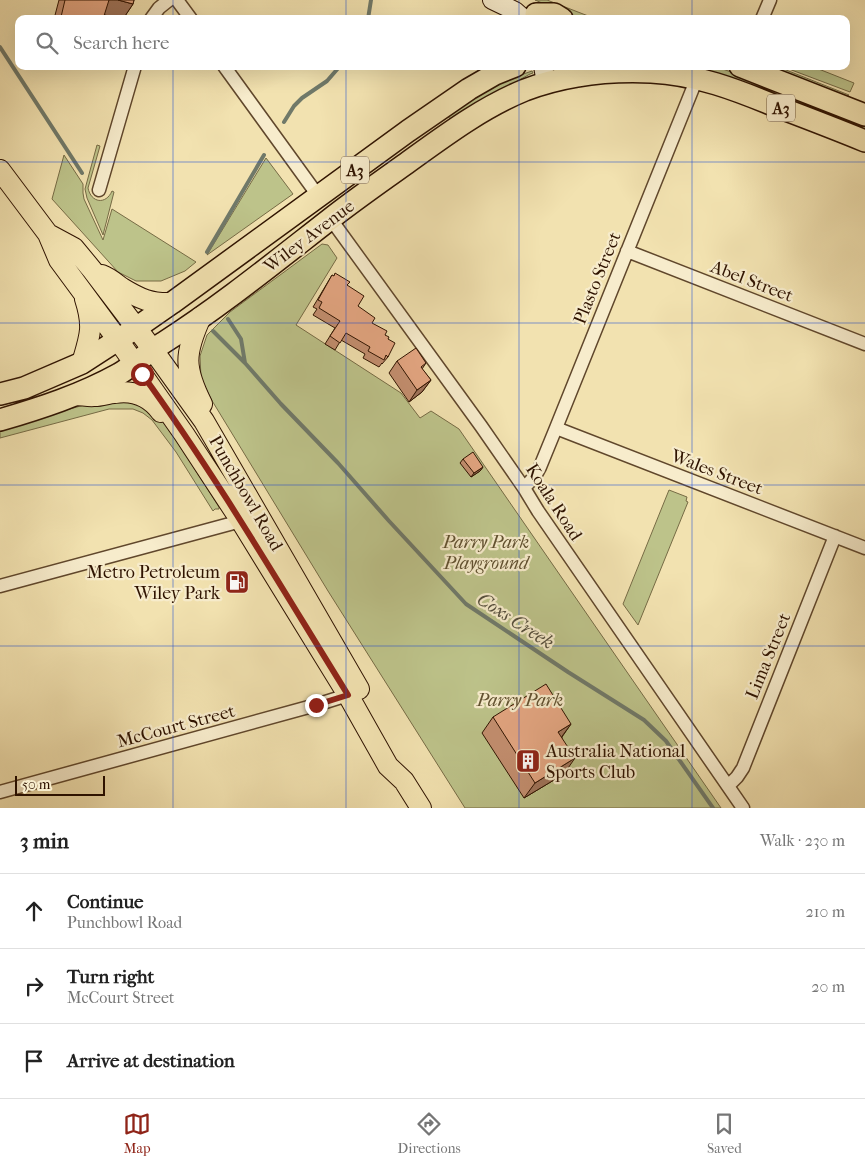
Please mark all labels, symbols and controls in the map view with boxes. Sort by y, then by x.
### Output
search box [15,15,850,70]
icon: search [33,29,61,57]
text: Search here [73,32,169,54]
road number: A3 [767,95,795,122]
road number: A3 [341,156,369,184]
street label: Wiley Avenue [259,195,359,278]
street label: Plasto Street [569,228,626,327]
street label: Abel Street [707,256,796,307]
route start [131,363,154,386]
street label: Punchbowl Road [204,432,287,555]
street label: Wales Street [667,445,766,500]
street label: Koala Road [521,460,586,545]
park label: Parry Park Playground [442,532,531,574]
place label: Metro Petroleum Wiley Park [87,562,221,604]
fuel station icon: Metro Petroleum Wiley Park [224,569,250,595]
water label: Coxs Creek [473,588,558,654]
street label: Lima Street [742,610,795,702]
park label: Parry Park [476,690,563,711]
route end [305,694,328,717]
street label: McCourt Street [115,701,238,752]
place label: Australia National Sports Club [545,741,685,783]
building icon: Australia National Sports Club [515,748,541,774]
scale bar [15,773,105,796]
text: 50 m [22,776,50,793]
text: 3 min [20,829,69,853]
text: Walk · 230 m [760,831,845,850]
text: Continue [67,891,143,913]
icon: ahead [20,897,48,925]
text: 210 m [806,902,845,921]
text: Punchbowl Road [67,913,182,932]
text: Turn right [67,966,154,988]
icon: right [20,972,48,1000]
text: 20 m [811,977,845,996]
text: McCourt Street [67,988,175,1007]
icon: arrive [20,1047,48,1075]
text: Arrive at destination [67,1050,235,1072]
tab: Map [123,1110,151,1157]
tab: Directions [398,1110,461,1157]
tab: Saved [707,1110,742,1157]

